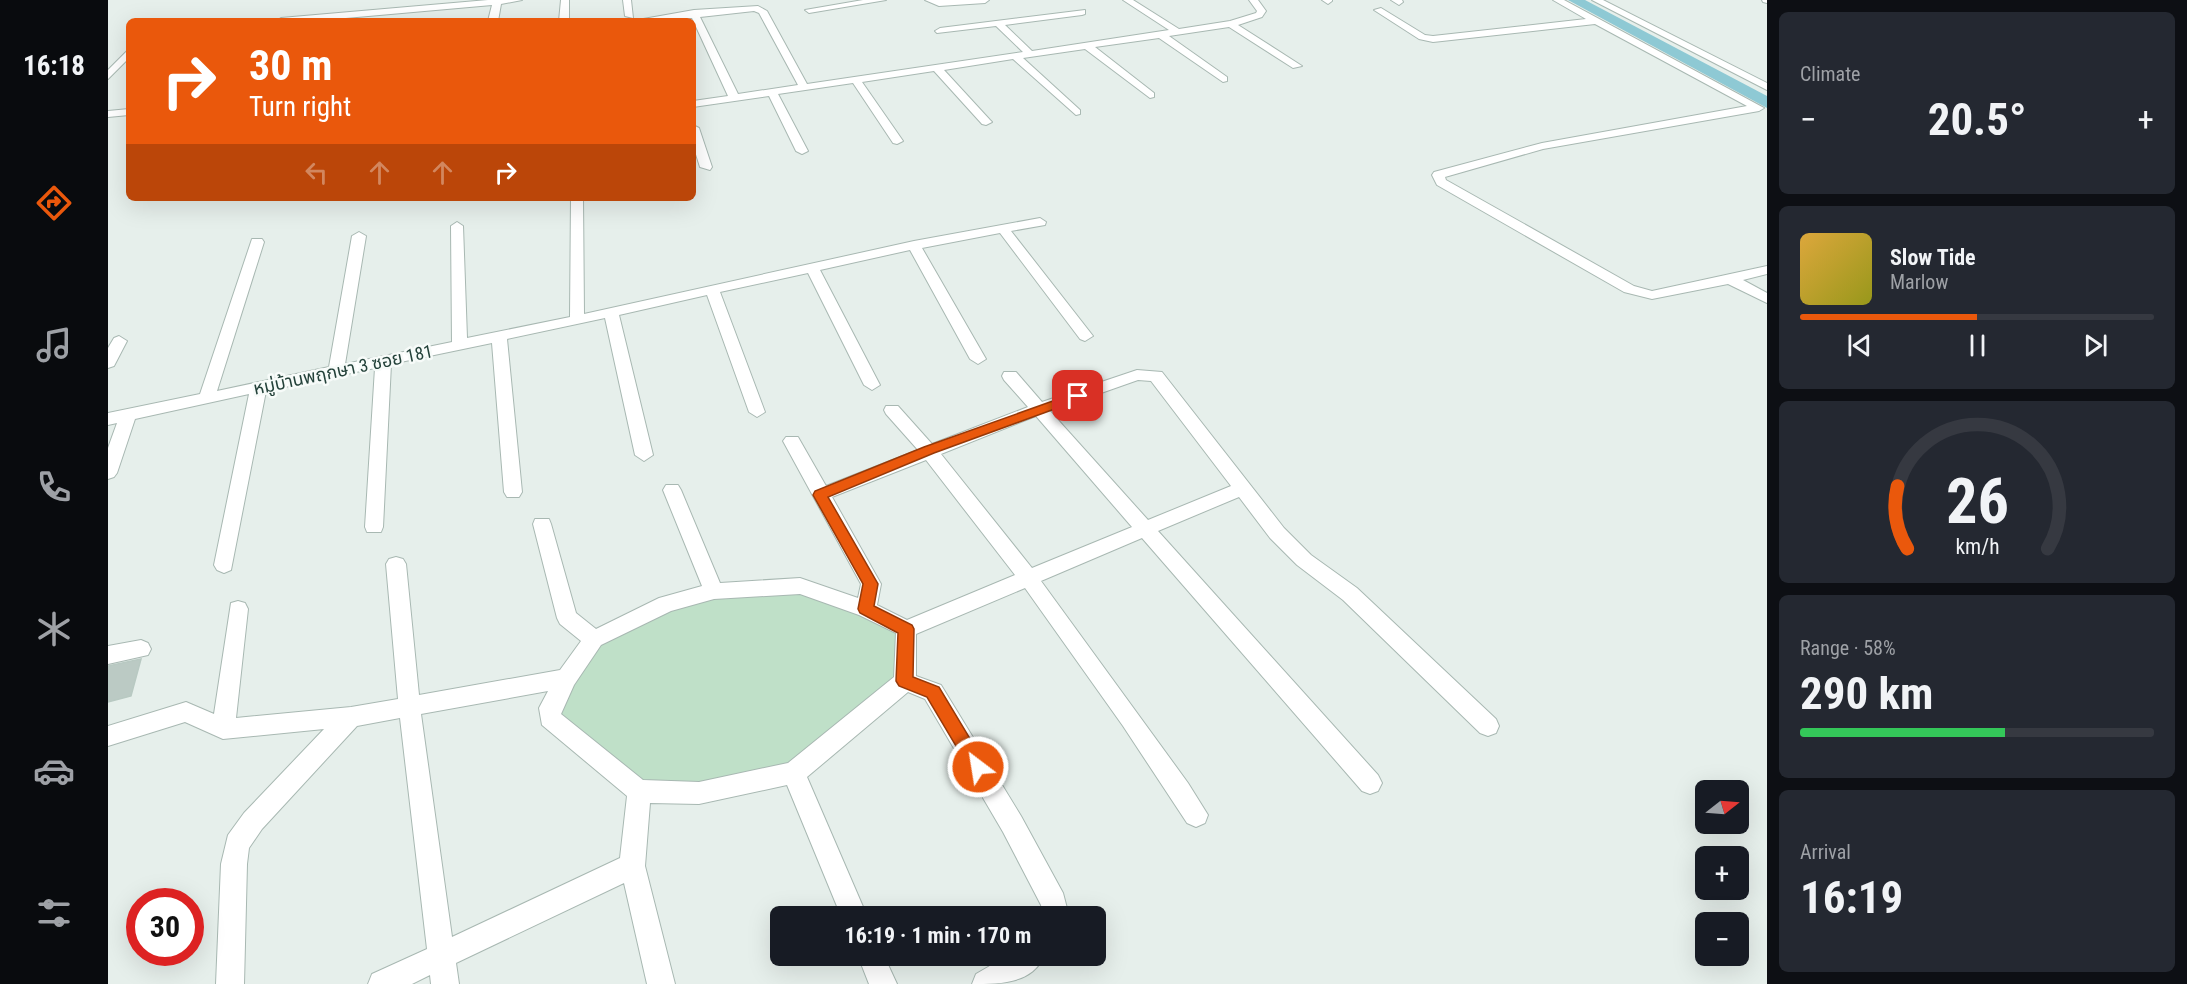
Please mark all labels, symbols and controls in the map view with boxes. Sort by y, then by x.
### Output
text: 30 m [249,41,332,90]
icon: right [150,42,228,120]
text: 16:18 [23,50,85,82]
text: Climate [1800,62,1860,86]
text: Turn right [249,91,351,123]
text: 20.5° [1928,93,2026,146]
text: − [1800,100,1817,139]
text: + [2138,100,2154,139]
icon: left [300,156,333,189]
icon: ahead [363,156,396,189]
icon: ahead [426,156,459,189]
icon: right [489,156,522,189]
icon: directions [33,182,75,224]
text: Slow Tide [1890,245,1976,270]
text: Marlow [1890,270,1948,294]
icon: music [33,324,75,366]
icon: previous [1843,329,1876,362]
icon: pause [1961,329,1994,362]
icon: next [2079,329,2112,362]
street label: หมู่บ้านพฤกษา 3 ซอย 181 [251,340,435,401]
pin [1052,370,1103,421]
icon: arrive [1061,379,1094,412]
text: 26 [1945,465,2009,538]
icon: phone [33,466,75,508]
text: km/h [1955,534,1999,559]
icon: climate [33,608,75,650]
text: Range · 58% [1800,636,1896,660]
text: 290 km [1800,667,1933,720]
position arrow [946,735,1010,799]
icon: car [33,750,75,792]
north arrow [1695,780,1749,834]
map controls [1695,780,1749,966]
text: Arrival [1800,840,1851,864]
button: + [1695,846,1749,900]
text: 16:19 [1800,871,1903,924]
speed limit sign: 30 [126,888,204,966]
icon: filters [33,892,75,934]
button: − [1695,912,1749,966]
text: 16:19 · 1 min · 170 m [845,923,1031,948]

